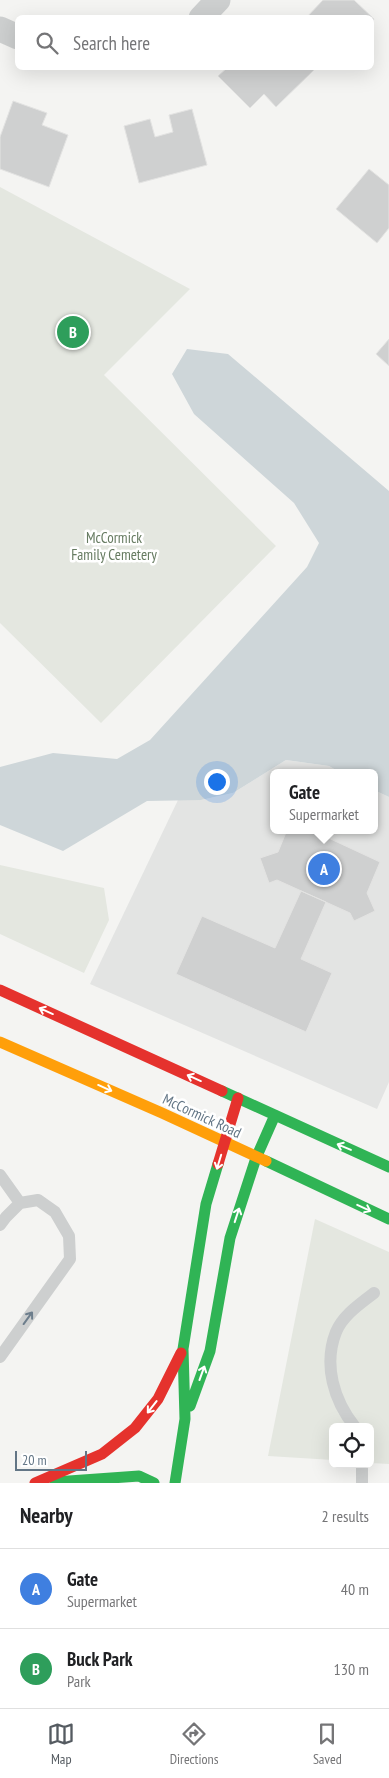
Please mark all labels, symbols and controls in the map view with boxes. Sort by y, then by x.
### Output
search box [15,15,374,70]
icon: search [33,29,61,57]
text: Search here [73,31,150,55]
pin: B [57,313,89,351]
park label: McCormick Family Cemetery [71,528,157,564]
your location [204,769,230,795]
popup [270,769,378,834]
text: Gate [289,780,320,804]
text: Supermarket [289,804,359,824]
pin: A [308,850,340,888]
one-way arrow [39,1005,54,1015]
one-way arrow [187,1073,202,1082]
one-way arrow [97,1084,112,1094]
street label: McCormick Road [160,1089,245,1142]
one-way arrow [337,1142,352,1152]
one-way arrow [213,1153,223,1169]
one-way arrow [356,1204,371,1213]
one-way arrow [233,1208,242,1223]
one-way arrow [23,1311,33,1325]
one-way arrow [198,1366,207,1381]
one-way arrow [146,1400,157,1413]
map controls [329,1423,374,1468]
button: locate [329,1423,374,1468]
scale bar [15,1448,88,1471]
text: 20 m [22,1451,47,1469]
text: Nearby [20,1502,73,1529]
text: 2 results [322,1506,369,1526]
text: Gate [67,1567,98,1591]
text: A [32,1579,40,1599]
text: 40 m [341,1579,369,1599]
text: Supermarket [67,1591,137,1611]
text: Buck Park [67,1647,133,1671]
text: B [32,1659,40,1679]
text: 130 m [334,1659,369,1679]
text: Park [67,1671,91,1691]
tab: Map [47,1720,75,1768]
tab: Directions [170,1720,218,1768]
tab: Saved [313,1720,342,1768]

